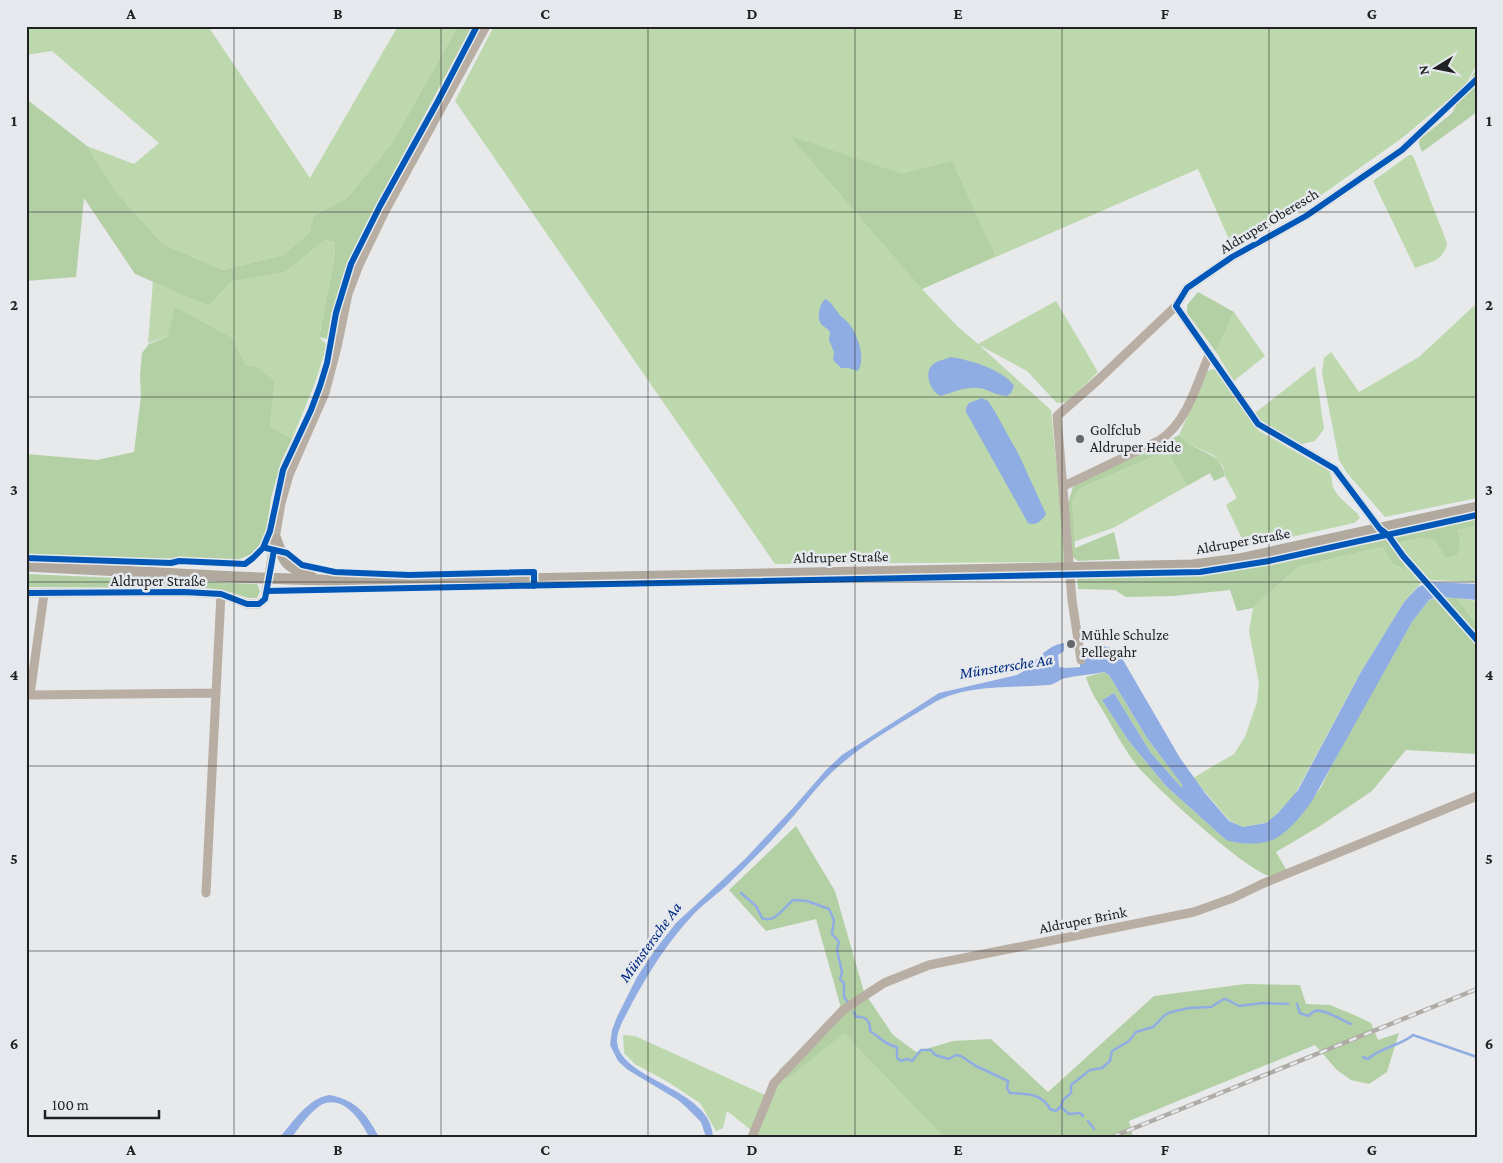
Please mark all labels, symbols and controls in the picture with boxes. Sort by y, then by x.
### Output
text: A [125,5,136,22]
text: B [333,5,343,22]
text: C [540,5,550,22]
text: D [746,5,758,22]
text: E [953,5,963,22]
text: F [1161,5,1170,22]
text: G [1367,5,1377,22]
north arrow [1410,42,1460,92]
text: N [1414,64,1432,76]
text: 1 [11,112,17,129]
text: 1 [1486,112,1492,129]
street label: Aldruper Oberesch [1217,185,1322,258]
text: 2 [10,296,18,313]
text: 2 [1485,296,1493,313]
place label: Golfclub Aldruper Heide [1090,422,1182,456]
marker: Golfclub Aldruper Heide [1074,433,1086,445]
text: 3 [10,481,18,498]
text: 3 [1485,481,1493,498]
street label: Aldruper Straße [1195,525,1292,558]
street label: Aldruper Straße [793,548,889,567]
street label: Aldruper Straße [110,573,206,590]
place label: Mühle Schulze Pellegahr [1081,627,1169,661]
marker: Mühle Schulze Pellegahr [1065,638,1077,650]
water label: Münstersche Aa [957,650,1054,682]
text: 4 [10,666,19,683]
text: 4 [1485,666,1494,683]
text: 5 [10,850,18,867]
text: 5 [1485,850,1493,867]
water label: Münstersche Aa [615,898,685,986]
street label: Aldruper Brink [1038,904,1129,937]
text: 6 [10,1035,18,1052]
text: 6 [1485,1035,1493,1052]
scale bar [45,1088,159,1120]
text: 100 m [52,1097,89,1113]
text: A [125,1141,136,1158]
text: B [333,1141,343,1158]
text: C [540,1141,550,1158]
text: D [746,1141,758,1158]
text: E [953,1141,963,1158]
text: F [1161,1141,1170,1158]
text: G [1367,1141,1377,1158]

